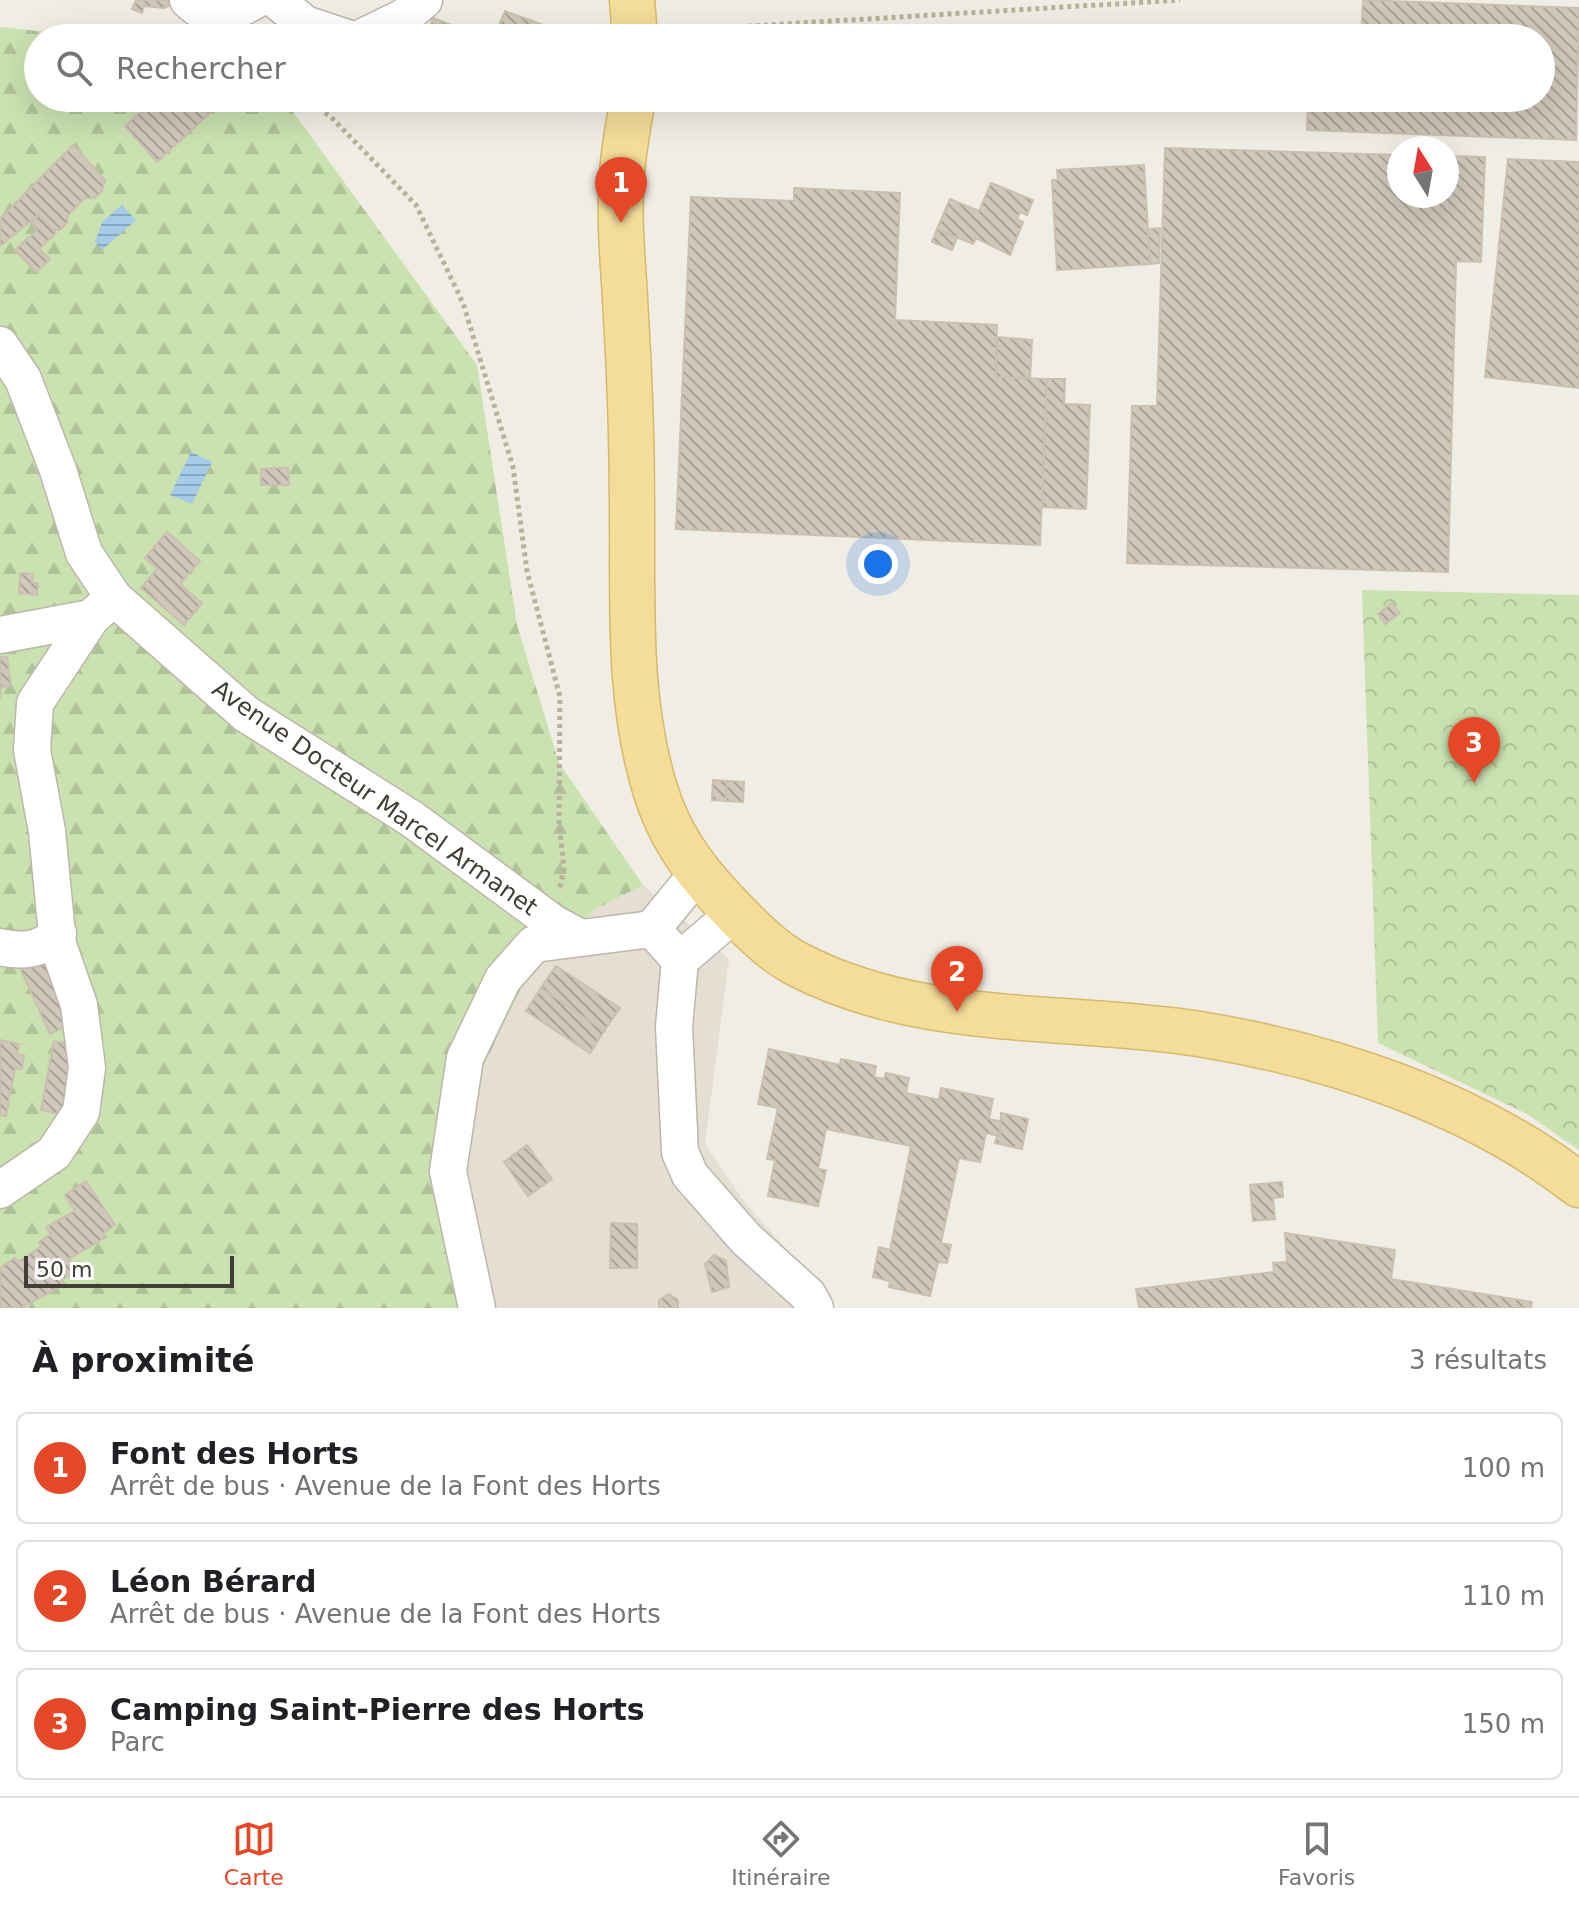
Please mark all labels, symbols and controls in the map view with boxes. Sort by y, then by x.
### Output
search box [24,24,1555,112]
icon: search [52,46,96,90]
text: Rechercher [116,51,286,86]
north arrow [1387,136,1459,208]
pin: 1 [595,157,647,223]
your location [858,544,898,584]
street label: Avenue Docteur Marcel Armanet [207,675,543,921]
pin: 3 [1448,717,1500,783]
pin: 2 [931,946,983,1012]
scale bar [24,1252,234,1288]
text: 50 m [36,1257,92,1282]
text: À proximité [32,1340,255,1380]
text: 3 résultats [1409,1345,1547,1375]
text: Font des Horts [110,1436,359,1471]
text: 1 [51,1453,69,1483]
text: 100 m [1462,1453,1545,1483]
text: Arrêt de bus · Avenue de la Font des Horts [110,1471,661,1501]
text: Léon Bérard [110,1564,316,1599]
text: 2 [51,1581,69,1611]
text: 110 m [1462,1581,1545,1611]
text: Arrêt de bus · Avenue de la Font des Horts [110,1599,661,1629]
text: Camping Saint-Pierre des Horts [110,1692,645,1727]
text: 3 [51,1709,69,1739]
text: 150 m [1462,1709,1545,1739]
text: Parc [110,1727,165,1757]
tab: Carte [224,1817,284,1890]
tab: Itinéraire [731,1817,831,1890]
tab: Favoris [1278,1817,1355,1890]

